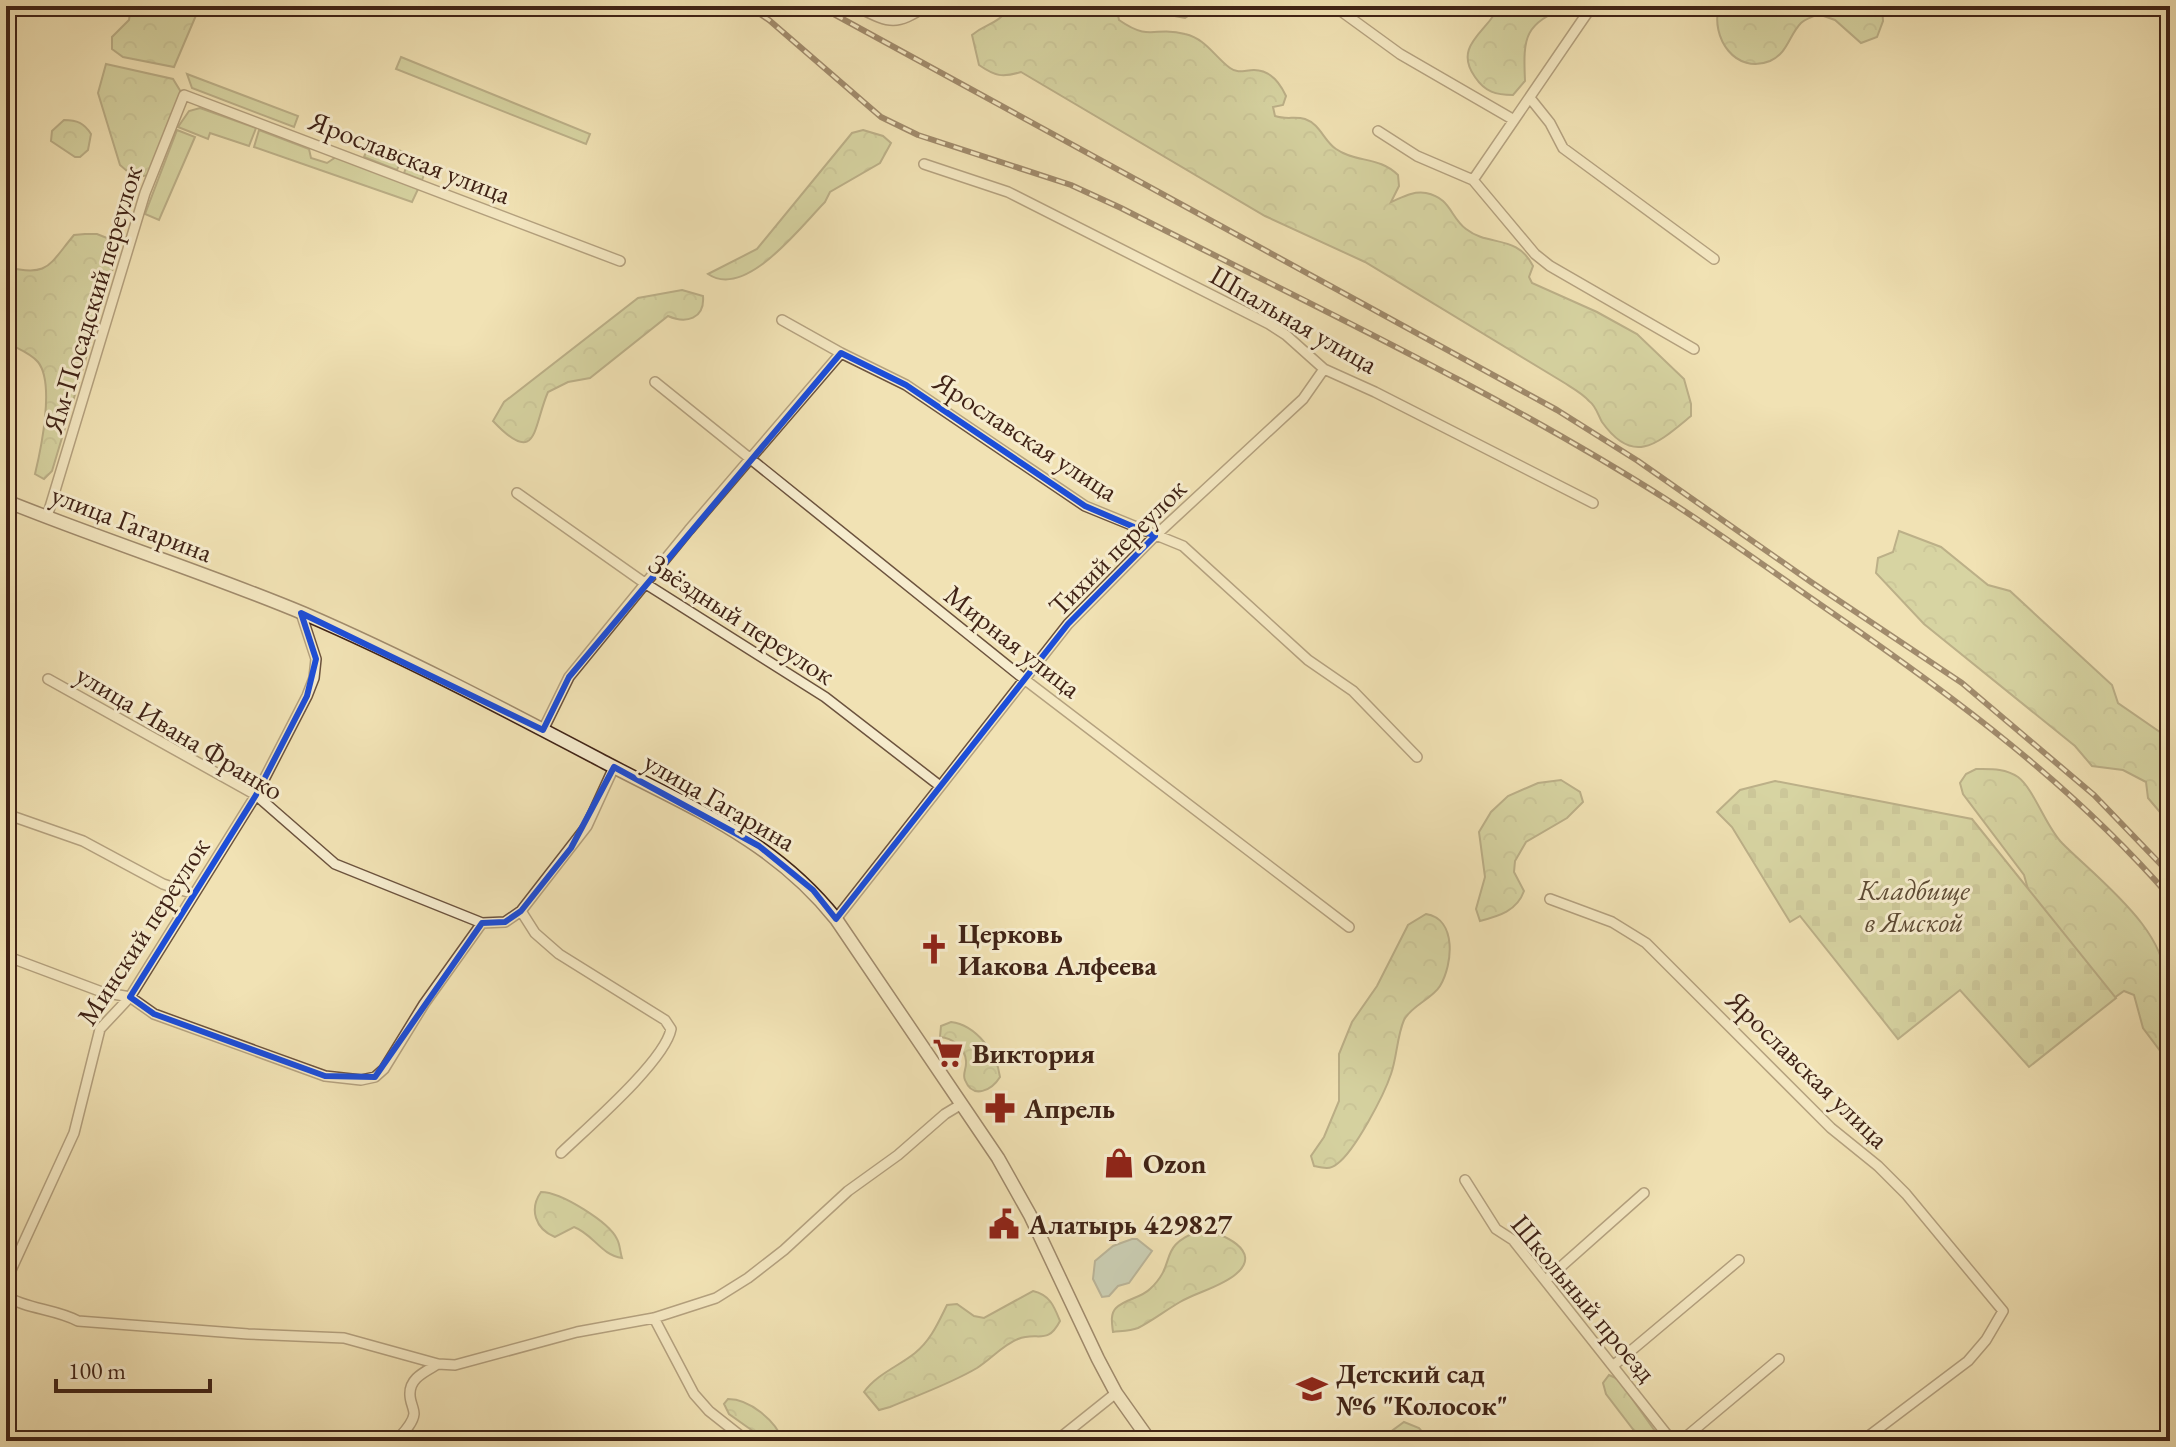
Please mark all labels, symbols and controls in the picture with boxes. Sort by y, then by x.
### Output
street label: Ярославская улица [303,102,517,212]
street label: Ям-Посадский переулок [34,161,150,438]
street label: Шпальная улица [1204,256,1385,382]
street label: Ярославская улица [926,362,1126,510]
street label: Тихий переулок [1040,470,1194,624]
street label: улица Гагарина [46,476,218,571]
street label: Звёздный переулок [642,545,842,693]
street label: Мирная улица [937,576,1089,706]
street label: улица Ивана Франко [70,656,290,808]
street label: улица Гагарина [638,743,803,859]
street label: Минский переулок [69,830,217,1032]
park label: Кладбище в Ямской [1857,872,1970,940]
place label: Церковь Иакова Алфеева [958,915,1157,983]
church icon: Церковь Иакова Алфеева [917,932,951,966]
street label: Ярославская улица [1718,981,1898,1157]
place label: Виктория [972,1035,1095,1071]
supermarket icon: Виктория [931,1036,965,1070]
place label: Апрель [1023,1090,1115,1126]
pharmacy icon: Апрель [983,1091,1017,1125]
place label: Ozon [1143,1145,1207,1181]
shop icon: Ozon [1102,1146,1136,1180]
place label: Алатырь 429827 [1027,1206,1233,1242]
public building icon: Алатырь 429827 [987,1207,1021,1241]
street label: Школьный проезд [1503,1207,1665,1389]
scale bar [56,1343,210,1393]
text: 100 m [68,1355,126,1386]
place label: Детский сад №6 "Колосок" [1336,1355,1508,1423]
school or university icon: Детский сад №6 "Колосок" [1295,1372,1329,1406]

